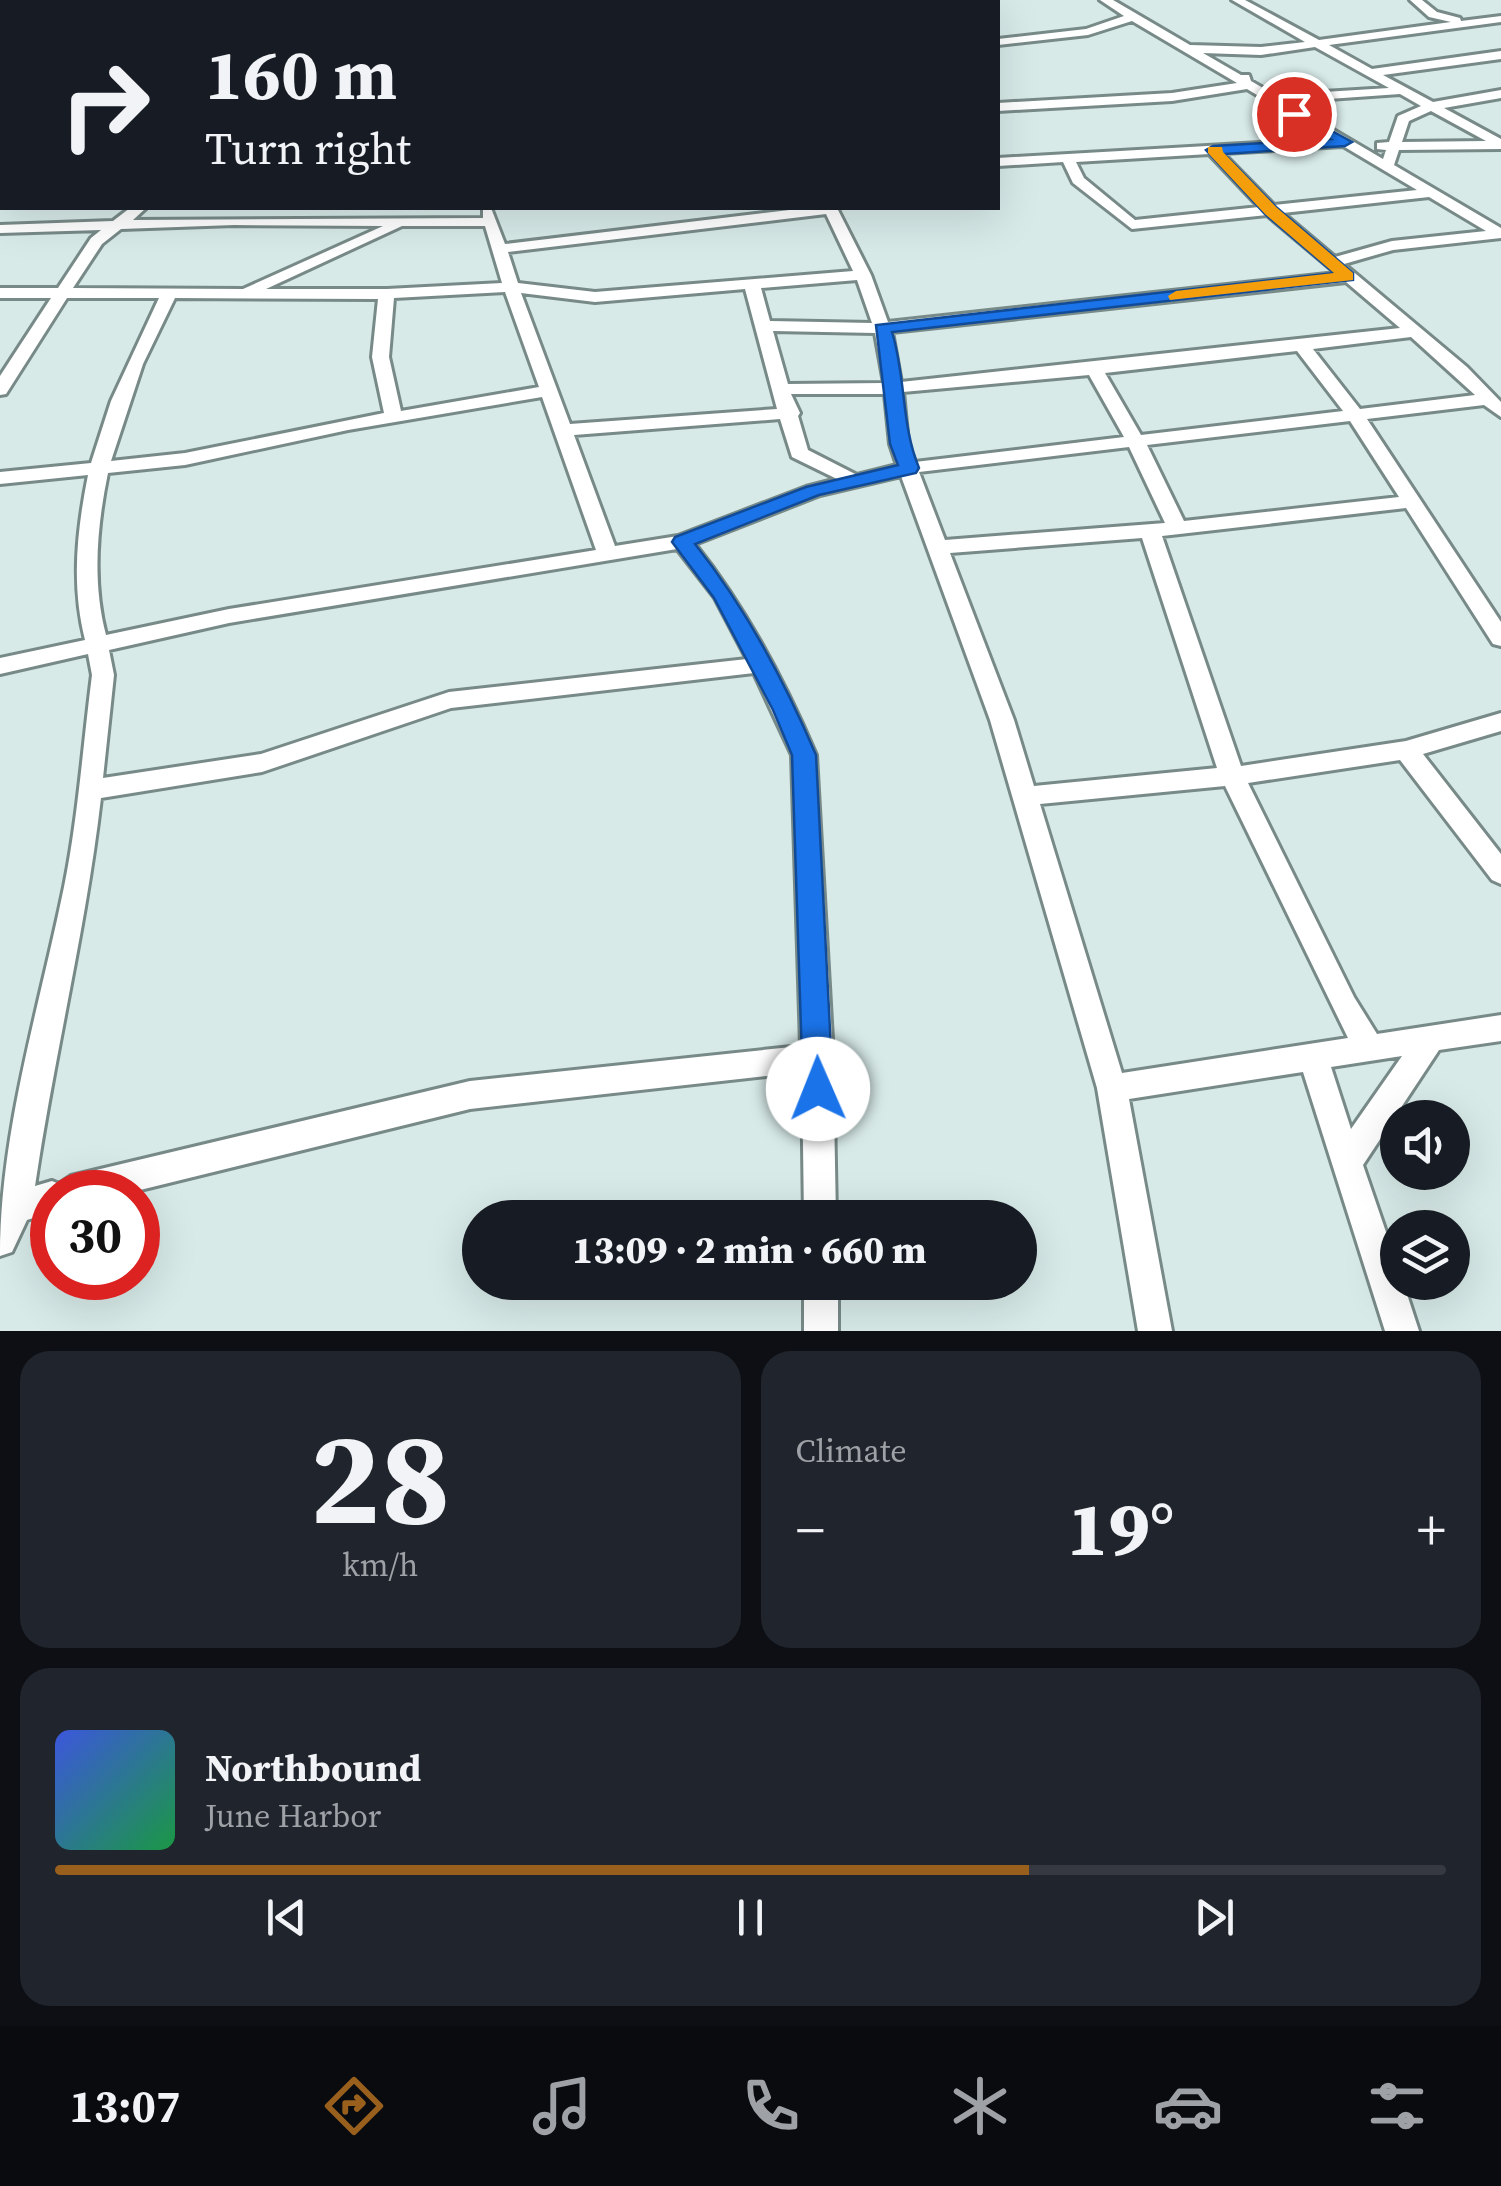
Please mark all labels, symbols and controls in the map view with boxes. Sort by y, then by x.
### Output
text: 160 m [205,26,397,122]
icon: right [40,40,170,170]
pin [1252,72,1337,157]
icon: arrive [1267,87,1322,142]
text: Turn right [205,117,411,179]
position arrow [766,1037,870,1141]
map controls [1380,1100,1470,1300]
button: sound [1380,1100,1470,1190]
speed limit sign: 30 [30,1170,160,1300]
button: layers [1380,1210,1470,1300]
text: 13:09 · 2 min · 660 m [572,1224,927,1276]
text: 28 [310,1388,451,1567]
text: Climate [796,1429,907,1473]
text: 19° [1067,1477,1174,1580]
text: − [796,1492,825,1567]
text: + [1417,1492,1446,1567]
text: km/h [342,1543,418,1587]
text: Northbound [205,1742,421,1794]
text: June Harbor [205,1794,381,1838]
icon: previous [259,1890,314,1945]
icon: pause [723,1890,778,1945]
icon: next [1187,1890,1242,1945]
icon: directions [319,2071,389,2141]
icon: music [527,2071,597,2141]
icon: phone [736,2071,806,2141]
icon: climate [945,2071,1015,2141]
icon: car [1153,2071,1223,2141]
icon: filters [1362,2071,1432,2141]
text: 13:07 [69,2075,180,2137]

